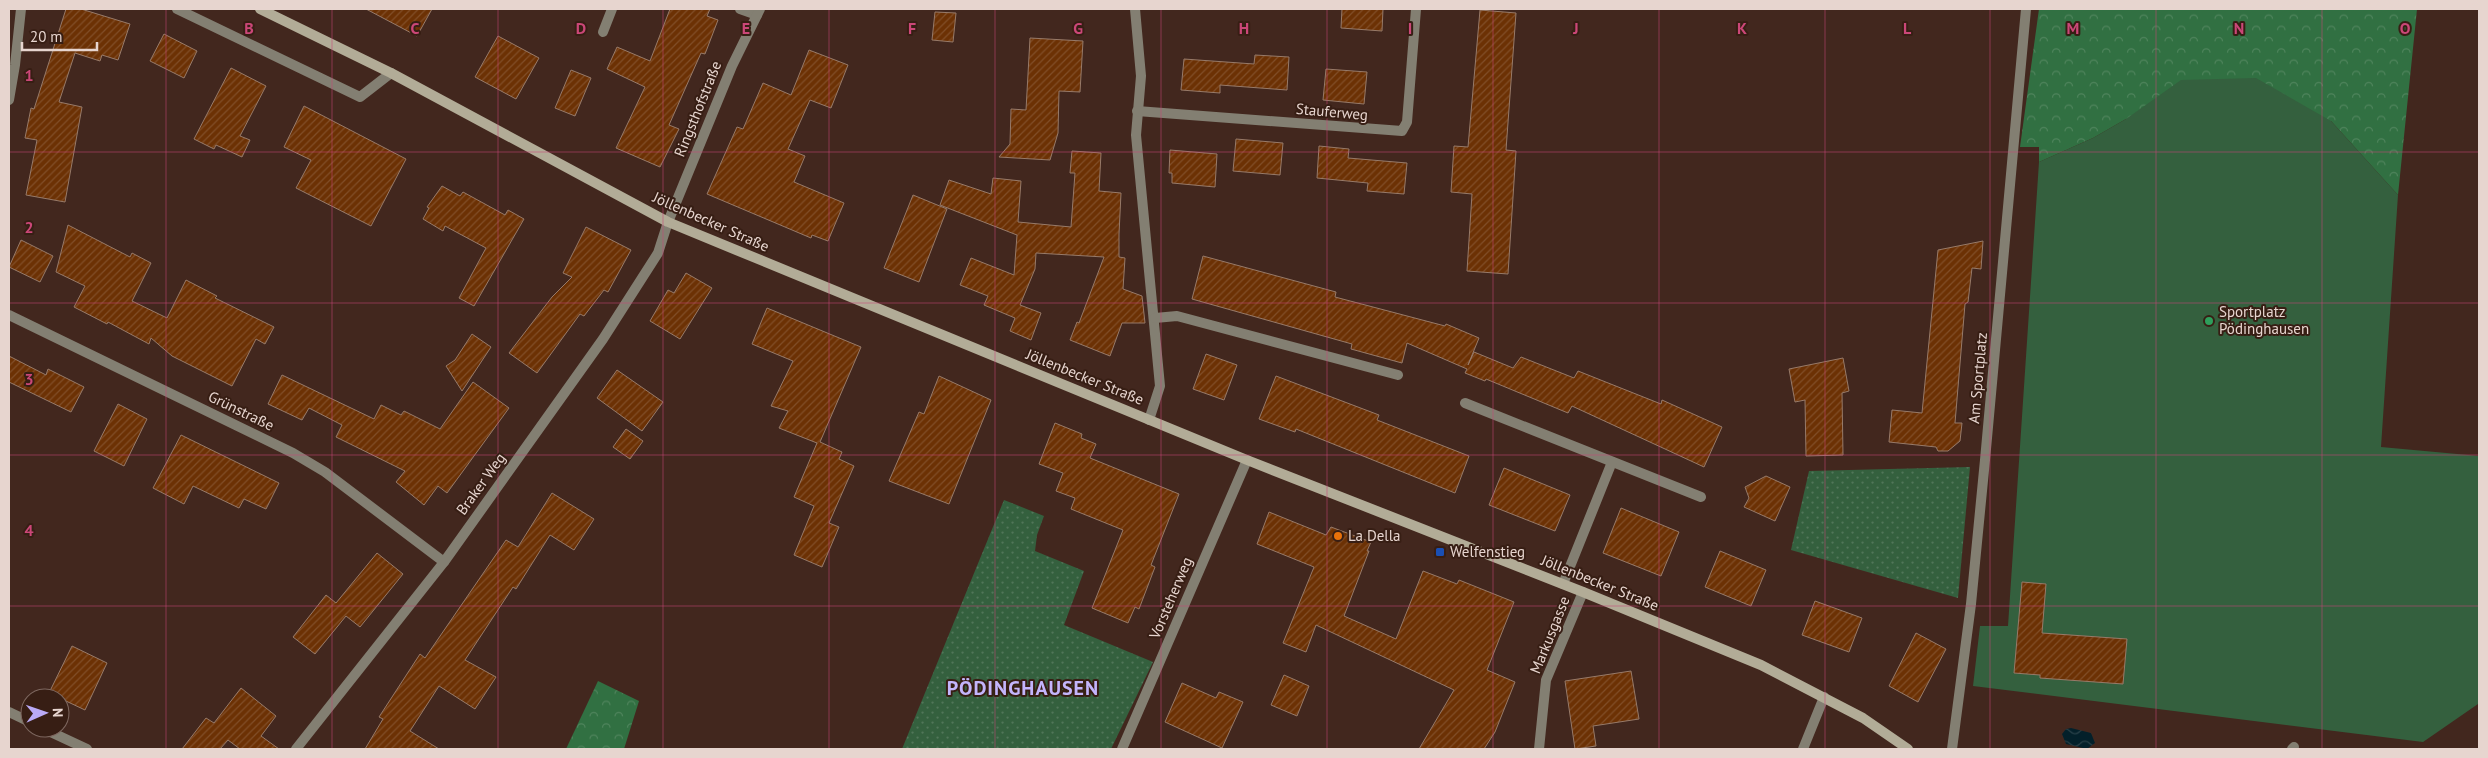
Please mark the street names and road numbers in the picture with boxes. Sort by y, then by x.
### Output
street label: Ringsthofstraße [670,58,725,160]
street label: Stauferweg [1295,99,1369,124]
street label: Jöllenbecker Straße [649,187,772,256]
street label: Am Sportplatz [1964,332,1991,424]
street label: Jöllenbecker Straße [1023,344,1147,409]
street label: Grünstraße [205,386,277,435]
street label: Braker Weg [452,449,509,518]
street label: Jöllenbecker Straße [1538,550,1662,615]
street label: Vorsteherweg [1144,554,1196,642]
street label: Markusgasse [1525,593,1574,676]

